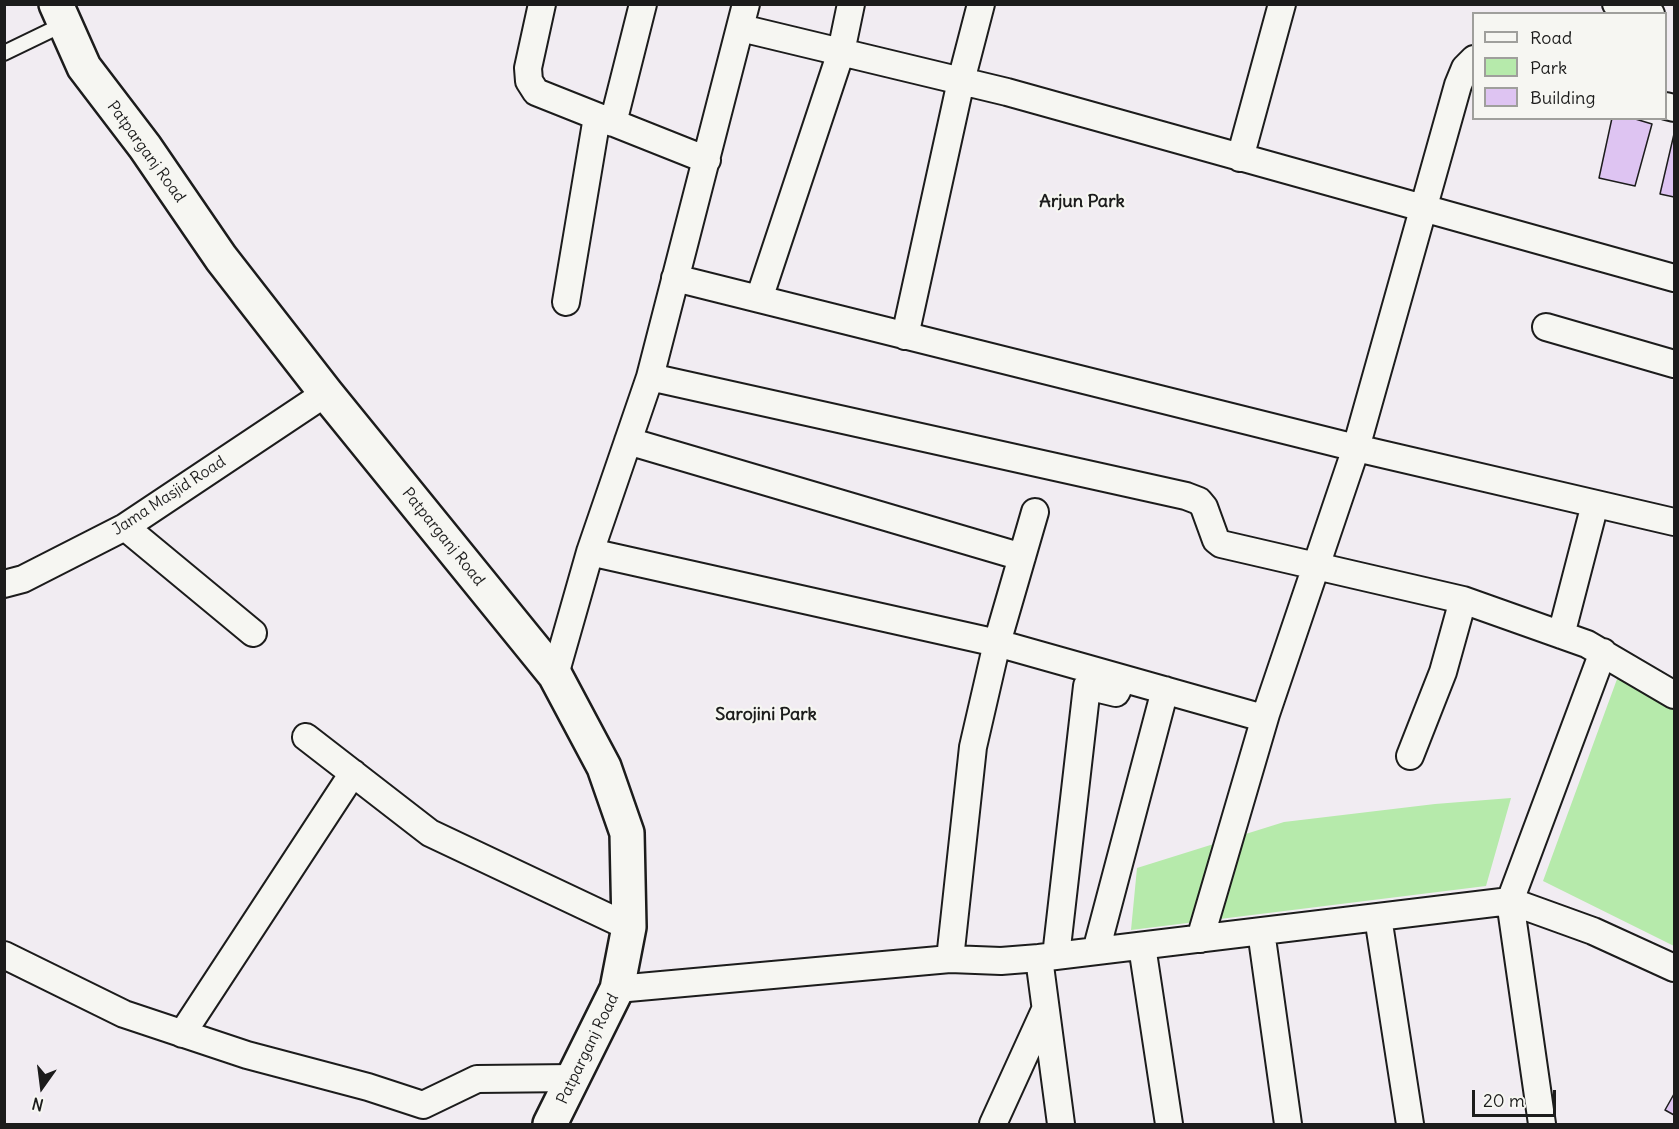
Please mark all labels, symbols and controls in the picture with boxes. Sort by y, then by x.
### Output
legend [1472,12,1667,120]
text: Road [1530,26,1572,49]
text: Park [1530,56,1567,79]
text: Building [1530,86,1595,109]
street label: Patparganj Road [103,98,189,206]
district label: Arjun Park [1039,191,1125,213]
street label: Jama Masjid Road [109,452,229,540]
street label: Patparganj Road [398,484,488,590]
district label: Sarojini Park [715,704,817,726]
street label: Patparganj Road [553,991,623,1107]
north arrow [12,1057,72,1117]
scale bar [1475,1078,1559,1116]
text: 20 m [1483,1089,1525,1112]
text: N [30,1093,45,1116]

